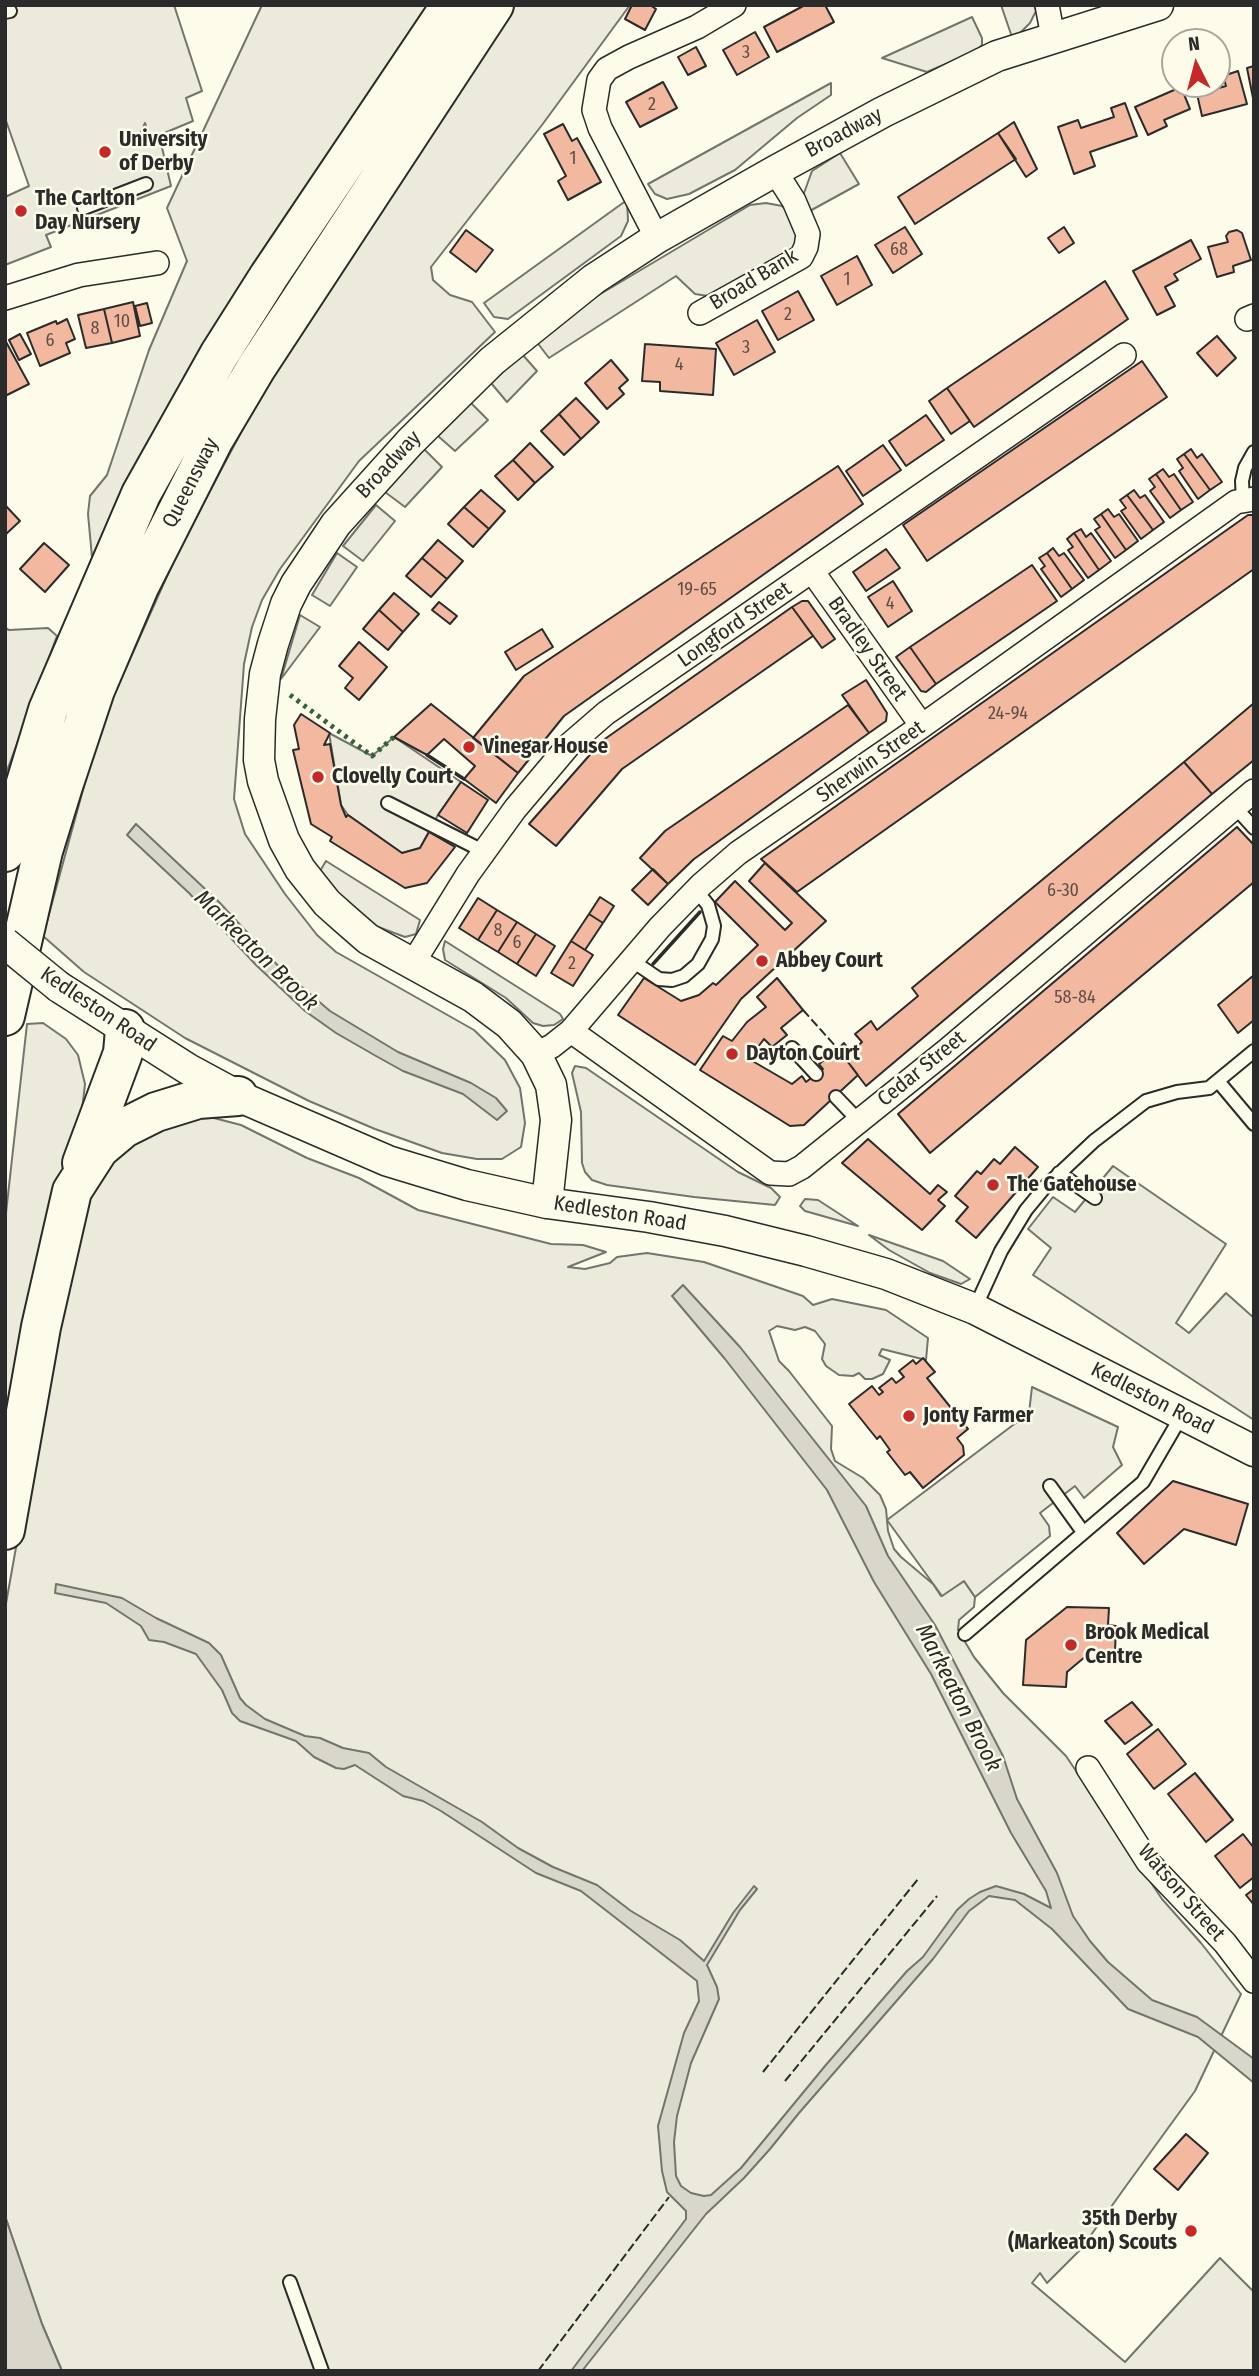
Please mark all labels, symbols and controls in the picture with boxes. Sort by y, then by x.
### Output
north arrow [1161,28,1231,98]
text: N [1187,32,1201,56]
house number: 3 [742,42,750,64]
house number: 2 [648,94,656,116]
street label: Broadway [801,102,887,164]
place label: University of Derby [119,127,208,177]
marker: University of Derby [97,144,113,160]
house number: 1 [569,148,577,170]
place label: The Carlton Day Nursery [35,186,140,236]
marker: The Carlton Day Nursery [13,203,29,219]
house number: 68 [890,239,908,261]
street label: Broad Bank [705,244,803,316]
house number: 1 [843,269,851,291]
house number: 2 [784,304,792,326]
house number: 10 [114,311,130,333]
house number: 8 [91,318,99,340]
house number: 6 [46,330,54,352]
house number: 3 [742,337,750,359]
house number: 4 [675,354,683,376]
street label: Broadway [351,426,427,504]
street label: Queensway [158,434,224,532]
street label: Longford Street [673,577,797,673]
house number: 19-65 [677,579,717,601]
street label: Bradley Street [822,592,912,706]
house number: 4 [886,593,894,615]
house number: 24-94 [988,703,1028,725]
street label: Sherwin Street [812,716,930,808]
place label: Vinegar House [483,734,608,760]
marker: Vinegar House [461,739,477,755]
place label: Clovelly Court [332,764,453,790]
marker: Clovelly Court [310,769,326,785]
house number: 6-30 [1047,880,1079,902]
water label: Markeaton Brook [188,885,324,1017]
house number: 8 [494,920,502,942]
house number: 6 [513,932,521,954]
place label: Abbey Court [776,948,883,974]
house number: 2 [568,953,576,975]
marker: Abbey Court [754,953,770,969]
street label: Kedleston Road [35,962,161,1058]
house number: 58-84 [1054,987,1096,1009]
street label: Cedar Street [873,1026,971,1112]
place label: Dayton Court [746,1041,860,1067]
marker: Dayton Court [724,1046,740,1062]
place label: The Gatehouse [1007,1172,1137,1198]
marker: The Gatehouse [985,1177,1001,1193]
street label: Kedleston Road [552,1191,688,1237]
street label: Kedleston Road [1086,1357,1218,1441]
place label: Jonty Farmer [923,1403,1033,1429]
marker: Jonty Farmer [901,1408,917,1424]
water label: Markeaton Brook [909,1620,1007,1776]
place label: Brook Medical Centre [1085,1620,1209,1670]
marker: Brook Medical Centre [1063,1637,1079,1653]
street label: Watson Street [1132,1839,1230,1947]
place label: 35th Derby (Markeaton) Scouts [1008,2206,1177,2256]
marker: 35th Derby (Markeaton) Scouts [1183,2223,1199,2239]

